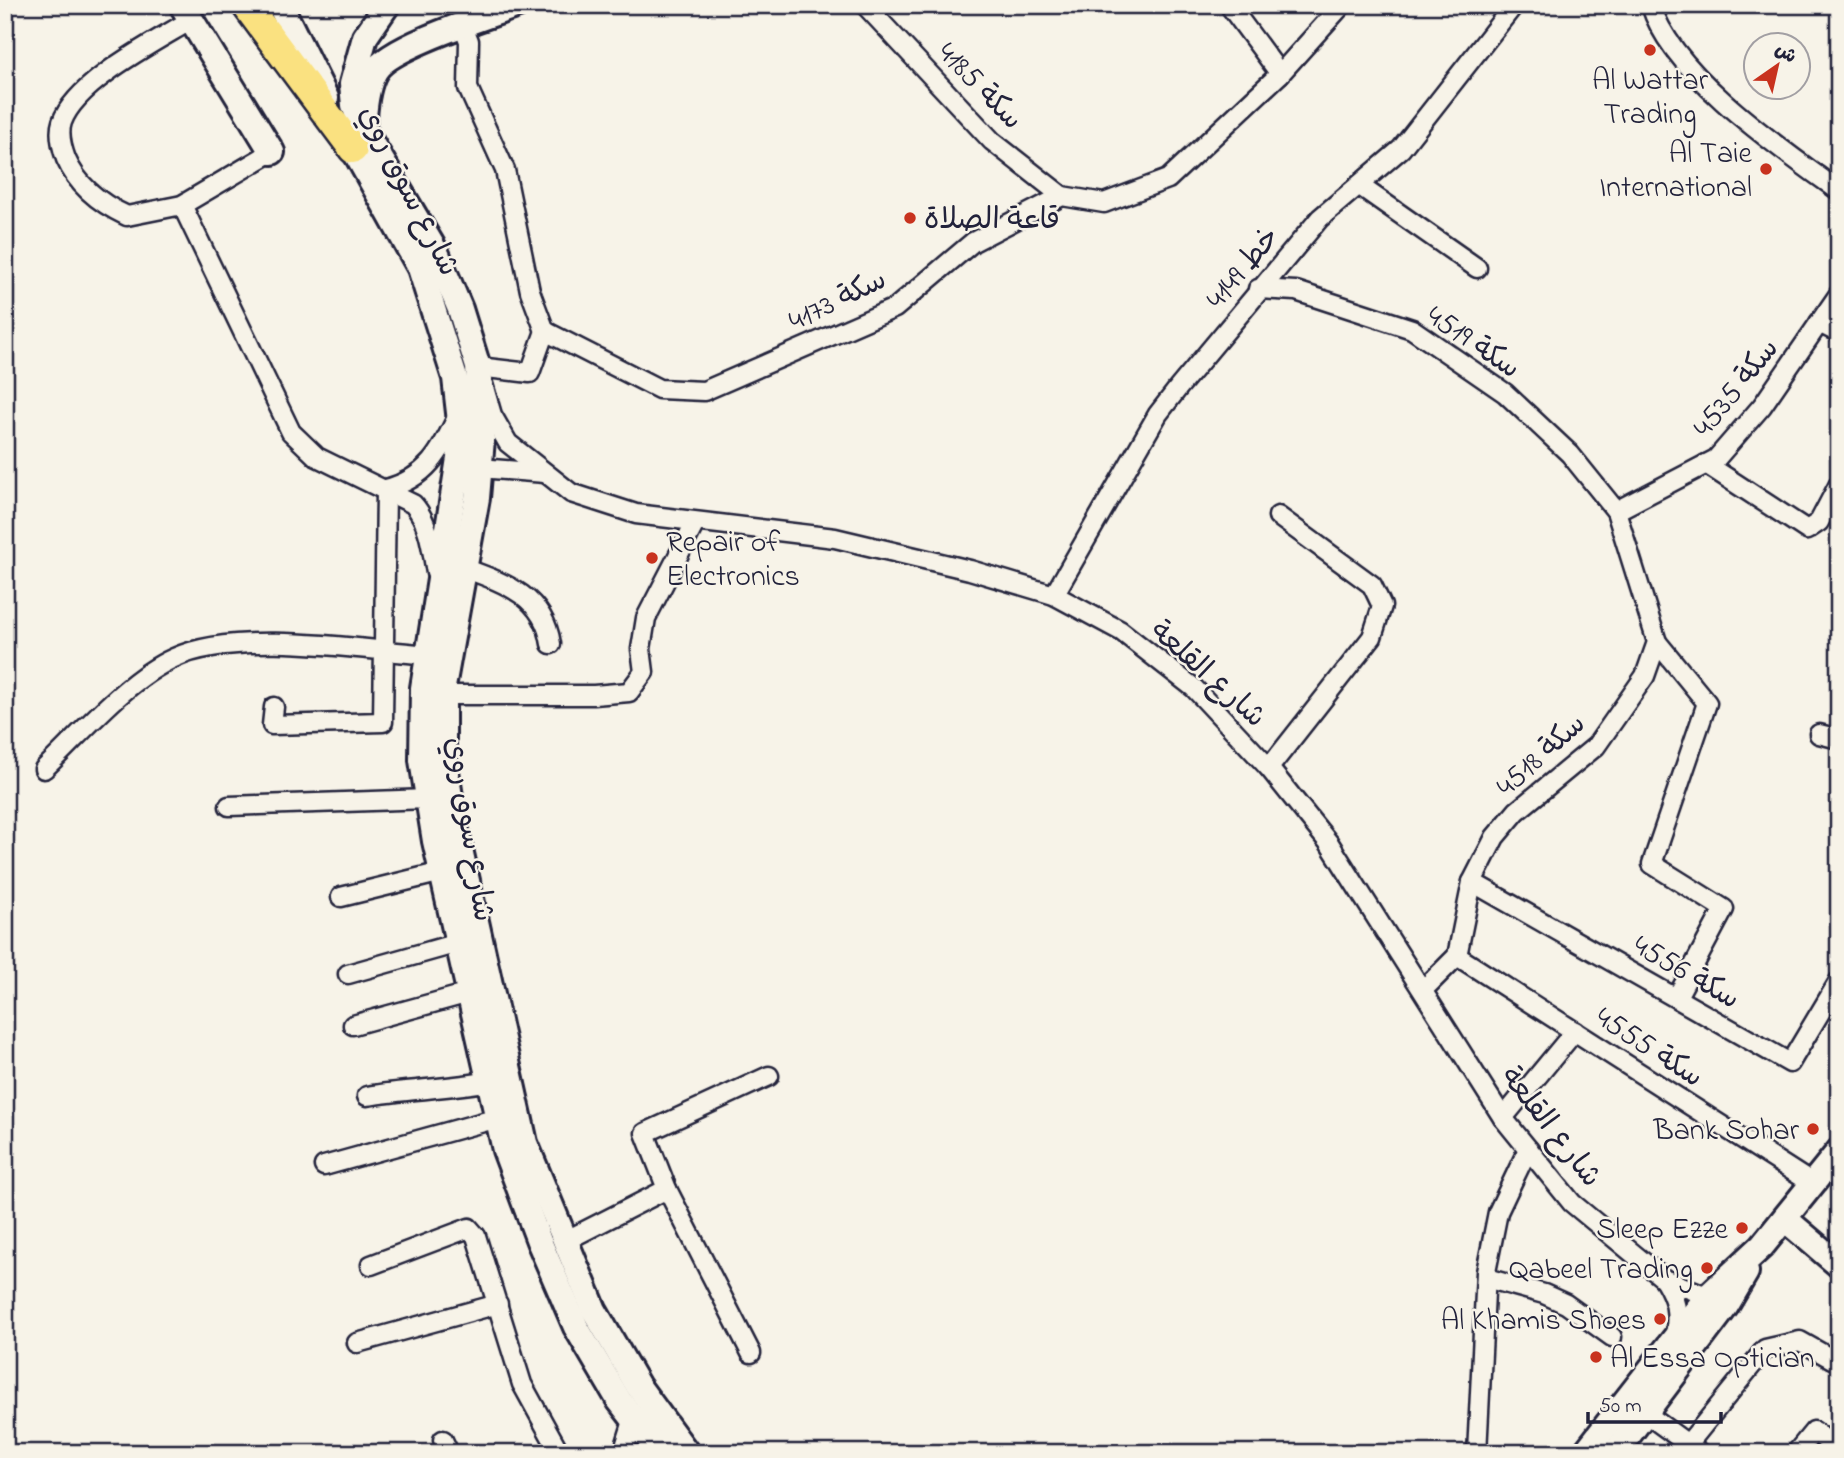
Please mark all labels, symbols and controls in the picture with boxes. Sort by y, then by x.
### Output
north arrow [1742,32,1812,102]
street label: سكة 4185 [926,33,1032,141]
text: ش [1769,37,1801,71]
marker: Al Wattar Trading [1642,42,1658,58]
place label: Al Wattar Trading [1592,60,1709,138]
street label: شارع سوق روي [345,98,469,284]
place label: Al Taie International [1599,133,1753,211]
marker: Al Taie International [1758,161,1774,177]
place label: قاعة الصلاة [924,199,1060,243]
marker: قاعة الصلاة [902,210,918,226]
street label: 4149 خط [1197,218,1292,320]
street label: سكة 4173 [782,259,895,344]
street label: سكة 4519 [1416,296,1528,391]
street label: سكة 4535 [1684,330,1791,448]
place label: Repair of Electronics [666,522,800,600]
marker: Repair of Electronics [644,550,660,566]
street label: شارع القلعة [1139,611,1275,739]
street label: سكة 4518 [1487,704,1597,809]
street label: شارع سوق روي [432,734,504,925]
street label: سكة 4556 [1624,925,1747,1022]
street label: سكة 4555 [1585,997,1711,1100]
street label: شارع القلعة [1488,1058,1611,1198]
place label: Bank Sohar [1652,1110,1800,1154]
marker: Bank Sohar [1805,1121,1821,1137]
place label: Sleep Ezze [1596,1209,1729,1253]
marker: Sleep Ezze [1734,1220,1750,1236]
place label: Qabeel Trading [1509,1249,1693,1293]
marker: Qabeel Trading [1699,1260,1715,1276]
place label: Al Khamis Shoes [1441,1300,1646,1344]
marker: Al Khamis Shoes [1652,1311,1668,1327]
place label: Al Essa Optician [1610,1338,1815,1382]
marker: Al Essa Optician [1588,1349,1604,1365]
scale bar [1588,1381,1722,1425]
text: 50 m [1599,1392,1642,1422]

